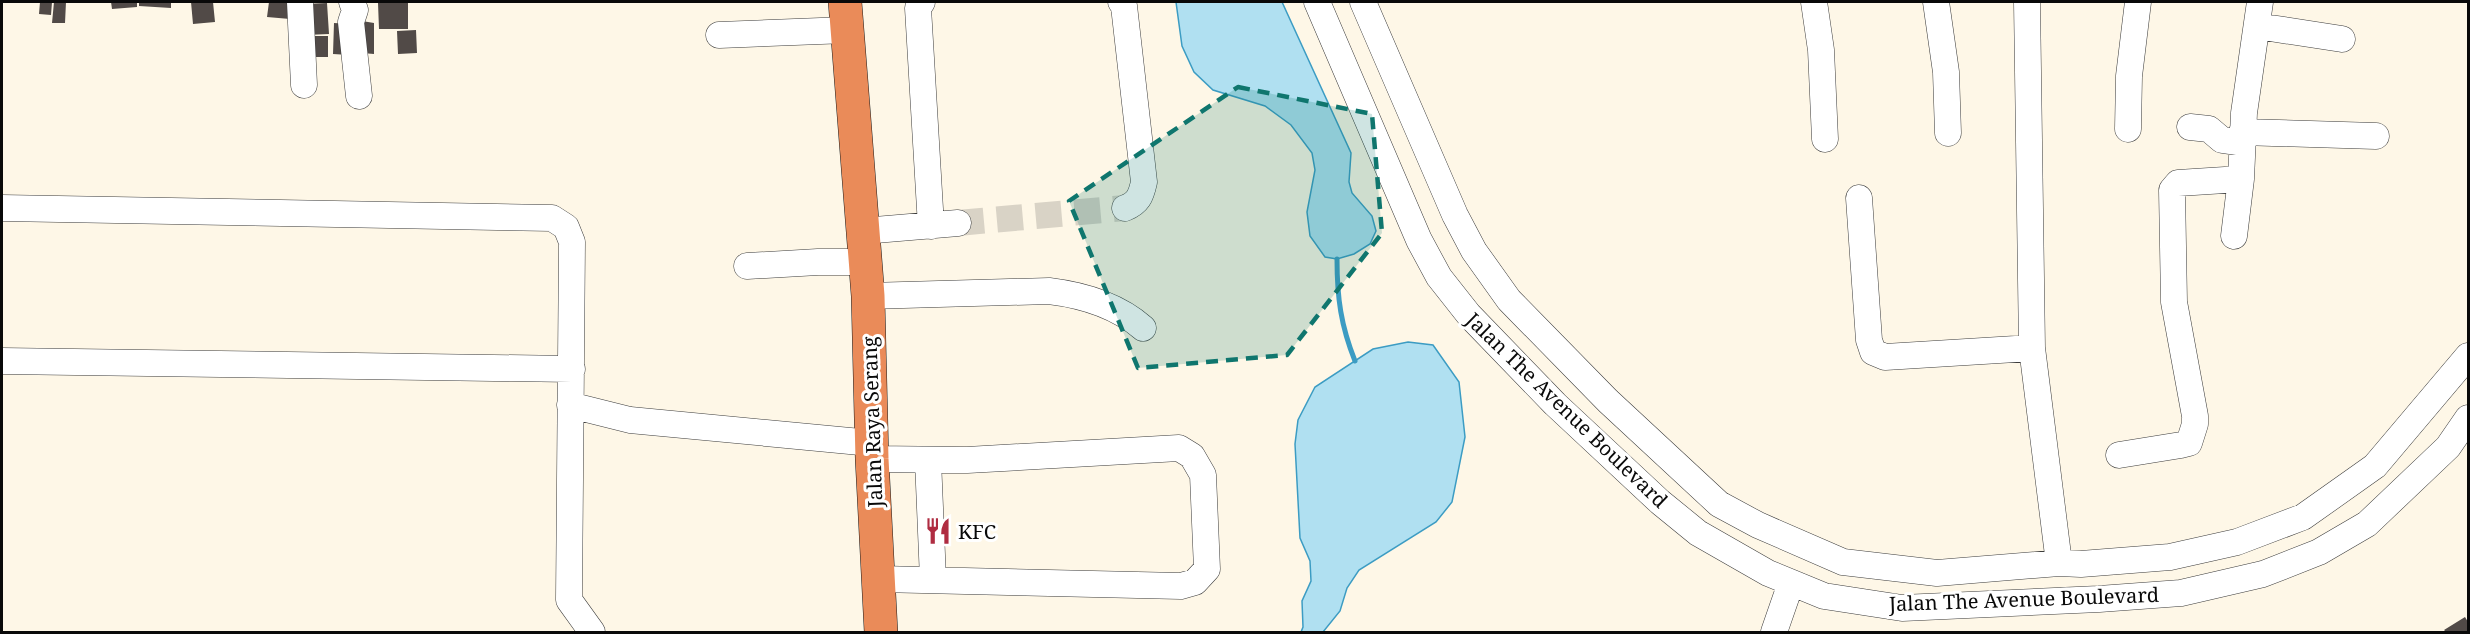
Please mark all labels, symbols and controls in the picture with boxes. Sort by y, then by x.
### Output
street label: Jalan The Avenue Boulevard [1460,306,1674,514]
street label: Jalan Raya Serang [856,336,889,509]
restaurant icon: KFC [923,516,953,546]
place label: KFC [958,518,996,545]
street label: Jalan The Avenue Boulevard [1887,581,2160,617]

